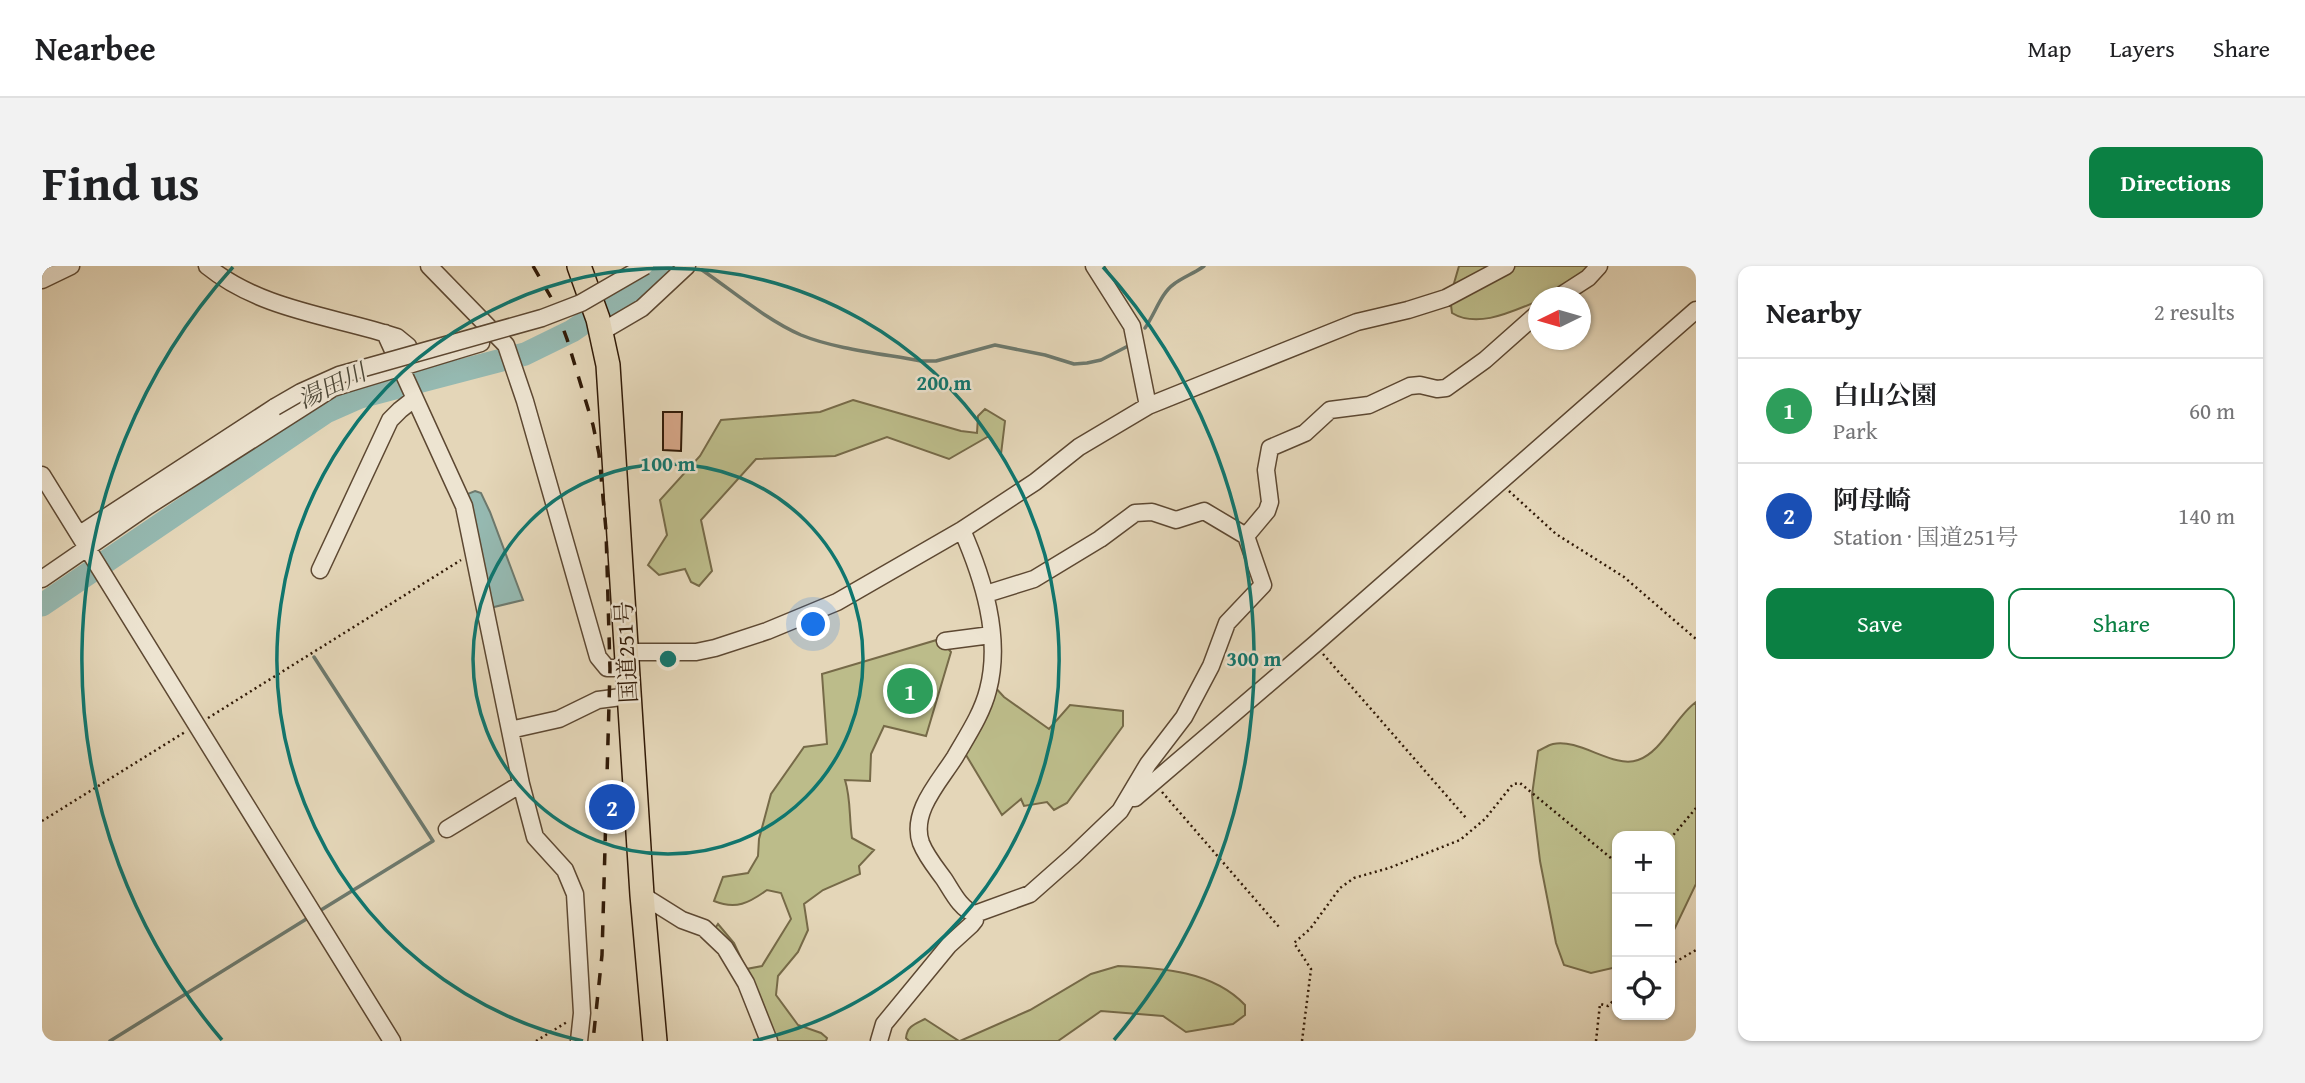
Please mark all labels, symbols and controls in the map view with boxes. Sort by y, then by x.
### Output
text: Nearbee [35,24,156,72]
text: Map [2028,31,2071,66]
text: Layers [2109,31,2175,66]
text: Share [2213,31,2270,66]
text: Find us [42,146,200,218]
button: Directions [2089,147,2263,218]
north arrow [1528,287,1591,350]
text: Nearby [1766,290,1862,334]
text: 2 results [2154,295,2235,328]
water label: 湯田川 [292,353,375,417]
text: 200 m [916,367,972,398]
text: 白山公園 [1833,375,1937,414]
text: 1 [1783,394,1795,427]
text: 60 m [2189,394,2235,427]
text: Park [1833,414,1877,447]
text: 100 m [640,448,696,479]
text: 阿母崎 [1833,480,1911,519]
text: 2 [1783,499,1795,532]
text: 140 m [2178,499,2235,532]
text: Station · 国道251号 [1833,520,2019,553]
button: Save [1766,588,1994,659]
button: Share [2008,588,2235,659]
street label: 国道251号 [606,600,645,704]
your location [796,607,830,641]
text: 300 m [1226,643,1282,674]
centre of rings [656,647,680,671]
pin: 1 [887,665,933,717]
pin: 2 [589,781,635,833]
map controls [1612,831,1675,1020]
button: + [1612,831,1675,894]
button: − [1612,894,1675,957]
button: locate [1612,957,1675,1020]

